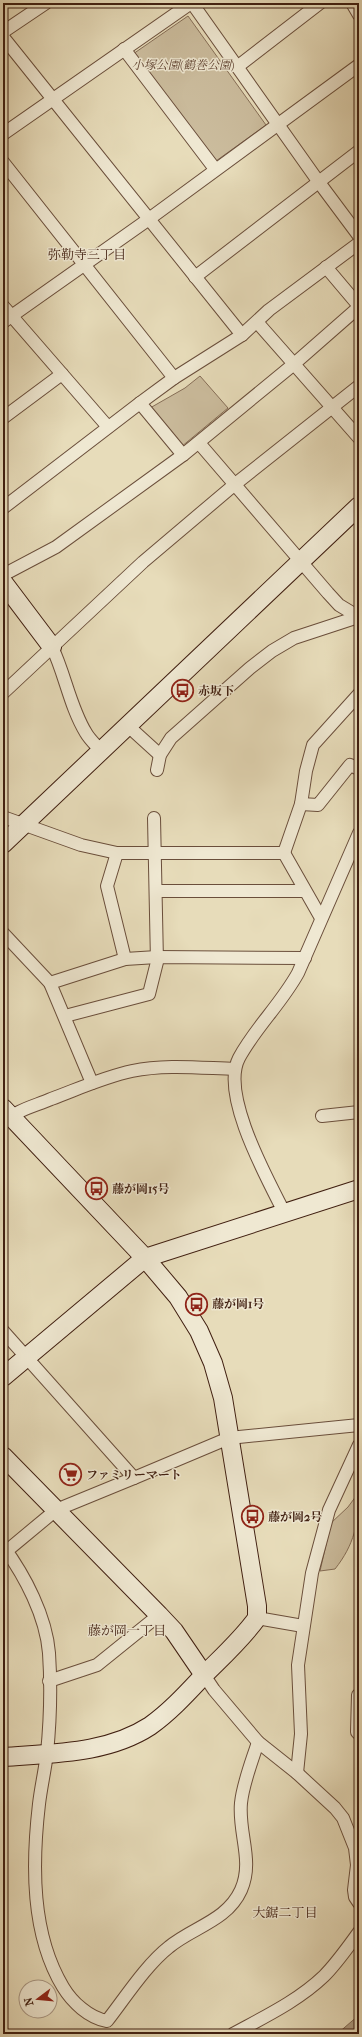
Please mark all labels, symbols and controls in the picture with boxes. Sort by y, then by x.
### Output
park label: 小塚公園(鶴巻公園) [132,58,234,72]
district label: 弥勒寺三丁目 [48,247,126,262]
bus stop icon: 赤坂下 [170,678,196,704]
place label: 赤坂下 [198,684,234,698]
bus stop icon: 藤が岡15号 [83,1176,109,1202]
place label: 藤が岡15号 [112,1182,169,1196]
bus stop icon: 藤が岡1号 [183,1291,209,1317]
place label: 藤が岡1号 [212,1297,264,1311]
supermarket icon: ファミリーマート [57,1462,83,1488]
place label: ファミリーマート [86,1468,182,1482]
bus stop icon: 藤が岡2号 [239,1504,265,1530]
place label: 藤が岡2号 [268,1510,322,1524]
district label: 藤が岡一丁目 [88,1623,166,1638]
district label: 大鋸二丁目 [252,1905,318,1920]
north arrow [18,1979,58,2019]
text: N [21,1995,36,2007]

